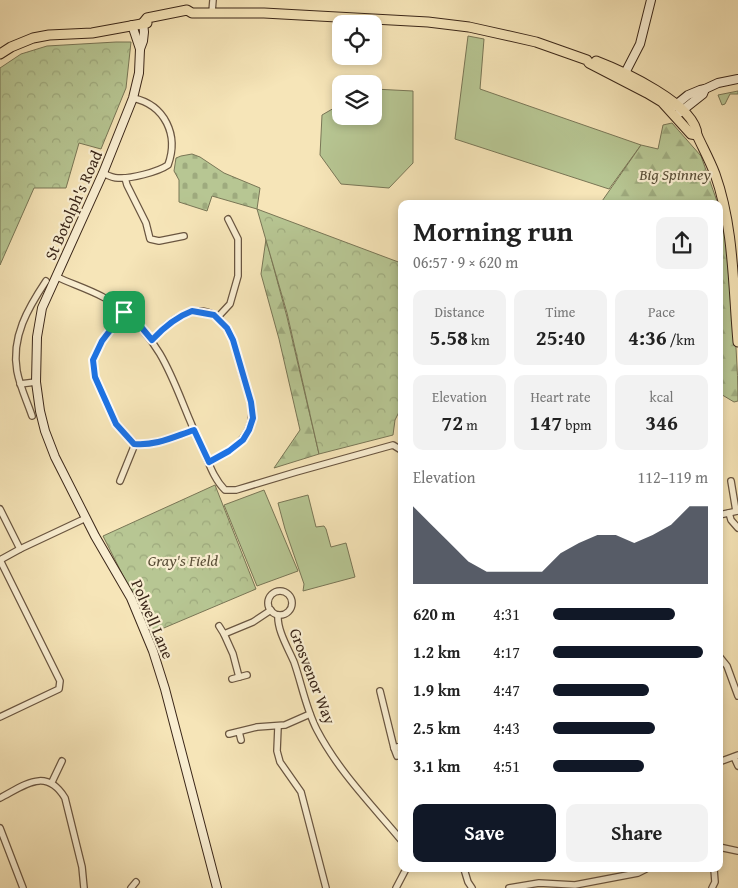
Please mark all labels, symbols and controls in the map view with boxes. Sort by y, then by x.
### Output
map controls [332,15,382,125]
button: locate [332,15,382,65]
button: layers [332,75,382,125]
street label: St Botolph's Road [38,146,108,264]
park label: Big Spinney [638,162,711,186]
text: Morning run [413,210,573,251]
button: share [656,217,708,269]
text: 06:57 · 9 × 620 m [413,250,518,274]
pin [103,291,145,333]
icon: arrive [110,298,138,326]
text: Distance [434,302,485,322]
text: Time [546,302,575,322]
text: Pace [648,302,675,322]
text: 5.58 [429,322,468,353]
text: 25:40 [536,322,585,353]
text: 4:36 [628,322,667,353]
text: km [468,330,490,350]
text: /km [667,330,695,350]
text: Elevation [432,387,487,407]
text: Heart rate [530,387,591,407]
text: kcal [650,387,673,407]
text: 72 [441,407,463,438]
text: 147 [530,407,562,438]
text: 346 [645,407,678,438]
text: m [463,415,478,435]
text: bpm [562,415,591,435]
text: Elevation [413,465,476,489]
text: 112–119 m [638,465,708,489]
park label: Gray's Field [148,548,218,572]
street label: Polwell Lane [126,576,180,662]
text: 620 m [413,602,455,626]
text: 4:31 [493,602,520,626]
street label: Grosvenor Way [284,624,342,728]
text: 1.2 km [413,640,460,664]
text: 4:17 [493,640,520,664]
text: 1.9 km [413,678,460,702]
text: 4:47 [493,678,520,702]
text: 2.5 km [413,716,460,740]
text: 4:43 [493,716,520,740]
text: 3.1 km [413,754,460,778]
text: 4:51 [493,754,520,778]
button: Save [413,804,556,862]
button: Share [566,804,708,862]

